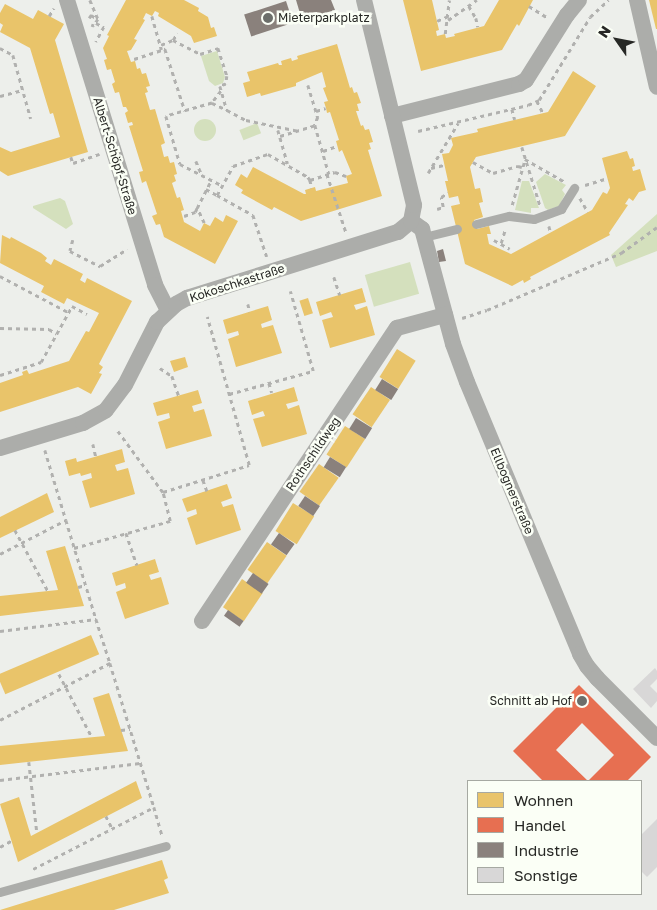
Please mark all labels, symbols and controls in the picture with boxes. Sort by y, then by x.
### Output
place label: Mieterparkplatz [278,11,370,25]
marker: Mieterparkplatz [262,12,274,24]
north arrow [592,15,642,65]
text: N [594,22,614,41]
street label: Albert-Schöpf-Straße [90,95,140,217]
street label: Kokoschkastraße [188,261,286,305]
street label: Rothschildweg [283,414,343,494]
street label: Ellbognerstraße [487,446,537,536]
place label: Schnitt ab Hof [490,694,572,708]
marker: Schnitt ab Hof [576,695,588,707]
legend [467,780,642,895]
text: Wohnen [514,791,573,809]
text: Handel [514,816,566,834]
text: Industrie [514,841,579,859]
text: Sonstige [514,866,578,884]

